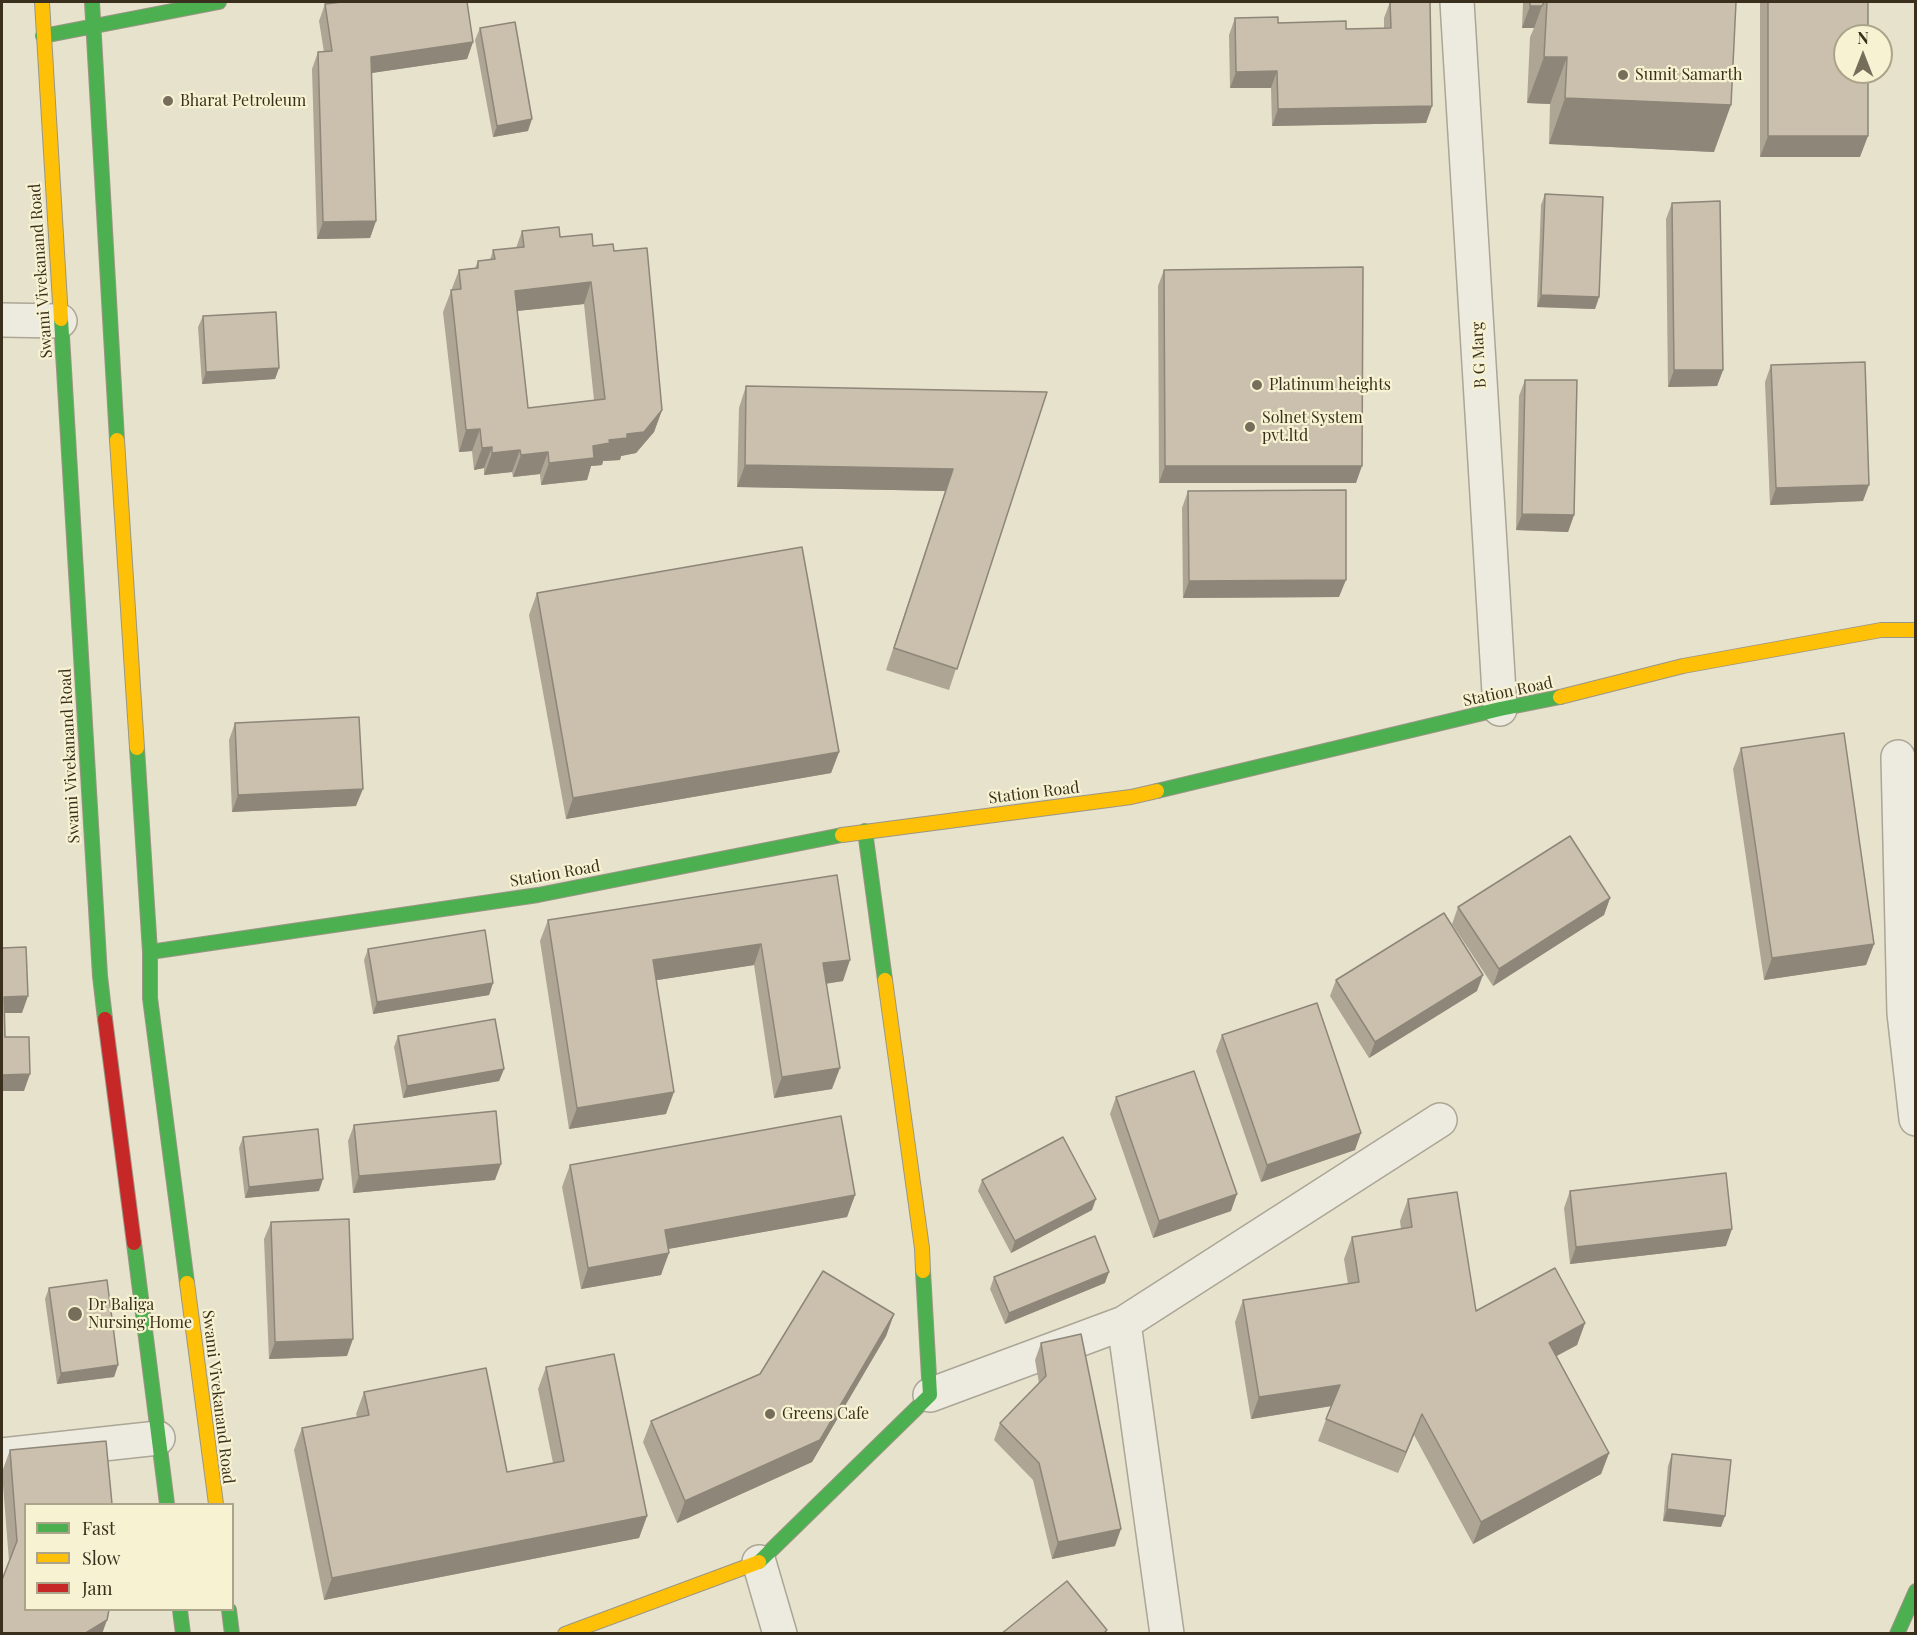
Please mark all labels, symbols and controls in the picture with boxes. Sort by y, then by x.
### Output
north arrow [1833,24,1893,84]
text: N [1857,27,1869,48]
place label: Sumit Samarth [1635,65,1742,85]
marker: Sumit Samarth [1616,68,1630,82]
place label: Bharat Petroleum [180,91,306,111]
marker: Bharat Petroleum [161,94,175,108]
street label: Swami Vivekanand Road [25,183,57,359]
street label: B G Marg [1468,321,1490,389]
place label: Platinum heights [1269,375,1391,395]
marker: Platinum heights [1250,378,1264,392]
place label: Solnet System pvt.ltd [1262,408,1363,446]
marker: Solnet System pvt.ltd [1243,420,1257,434]
street label: Swami Vivekanand Road [56,668,84,844]
street label: Station Road [1461,673,1555,711]
street label: Station Road [988,778,1080,808]
street label: Station Road [508,857,602,891]
place label: Dr Baliga Nursing Home [88,1295,192,1333]
marker: Dr Baliga Nursing Home [66,1305,84,1323]
street label: Swami Vivekanand Road [198,1309,238,1485]
place label: Greens Cafe [782,1404,869,1424]
marker: Greens Cafe [763,1407,777,1421]
legend [24,1503,234,1611]
text: Fast [82,1516,115,1540]
text: Slow [82,1546,120,1570]
text: Jam [82,1576,112,1600]

